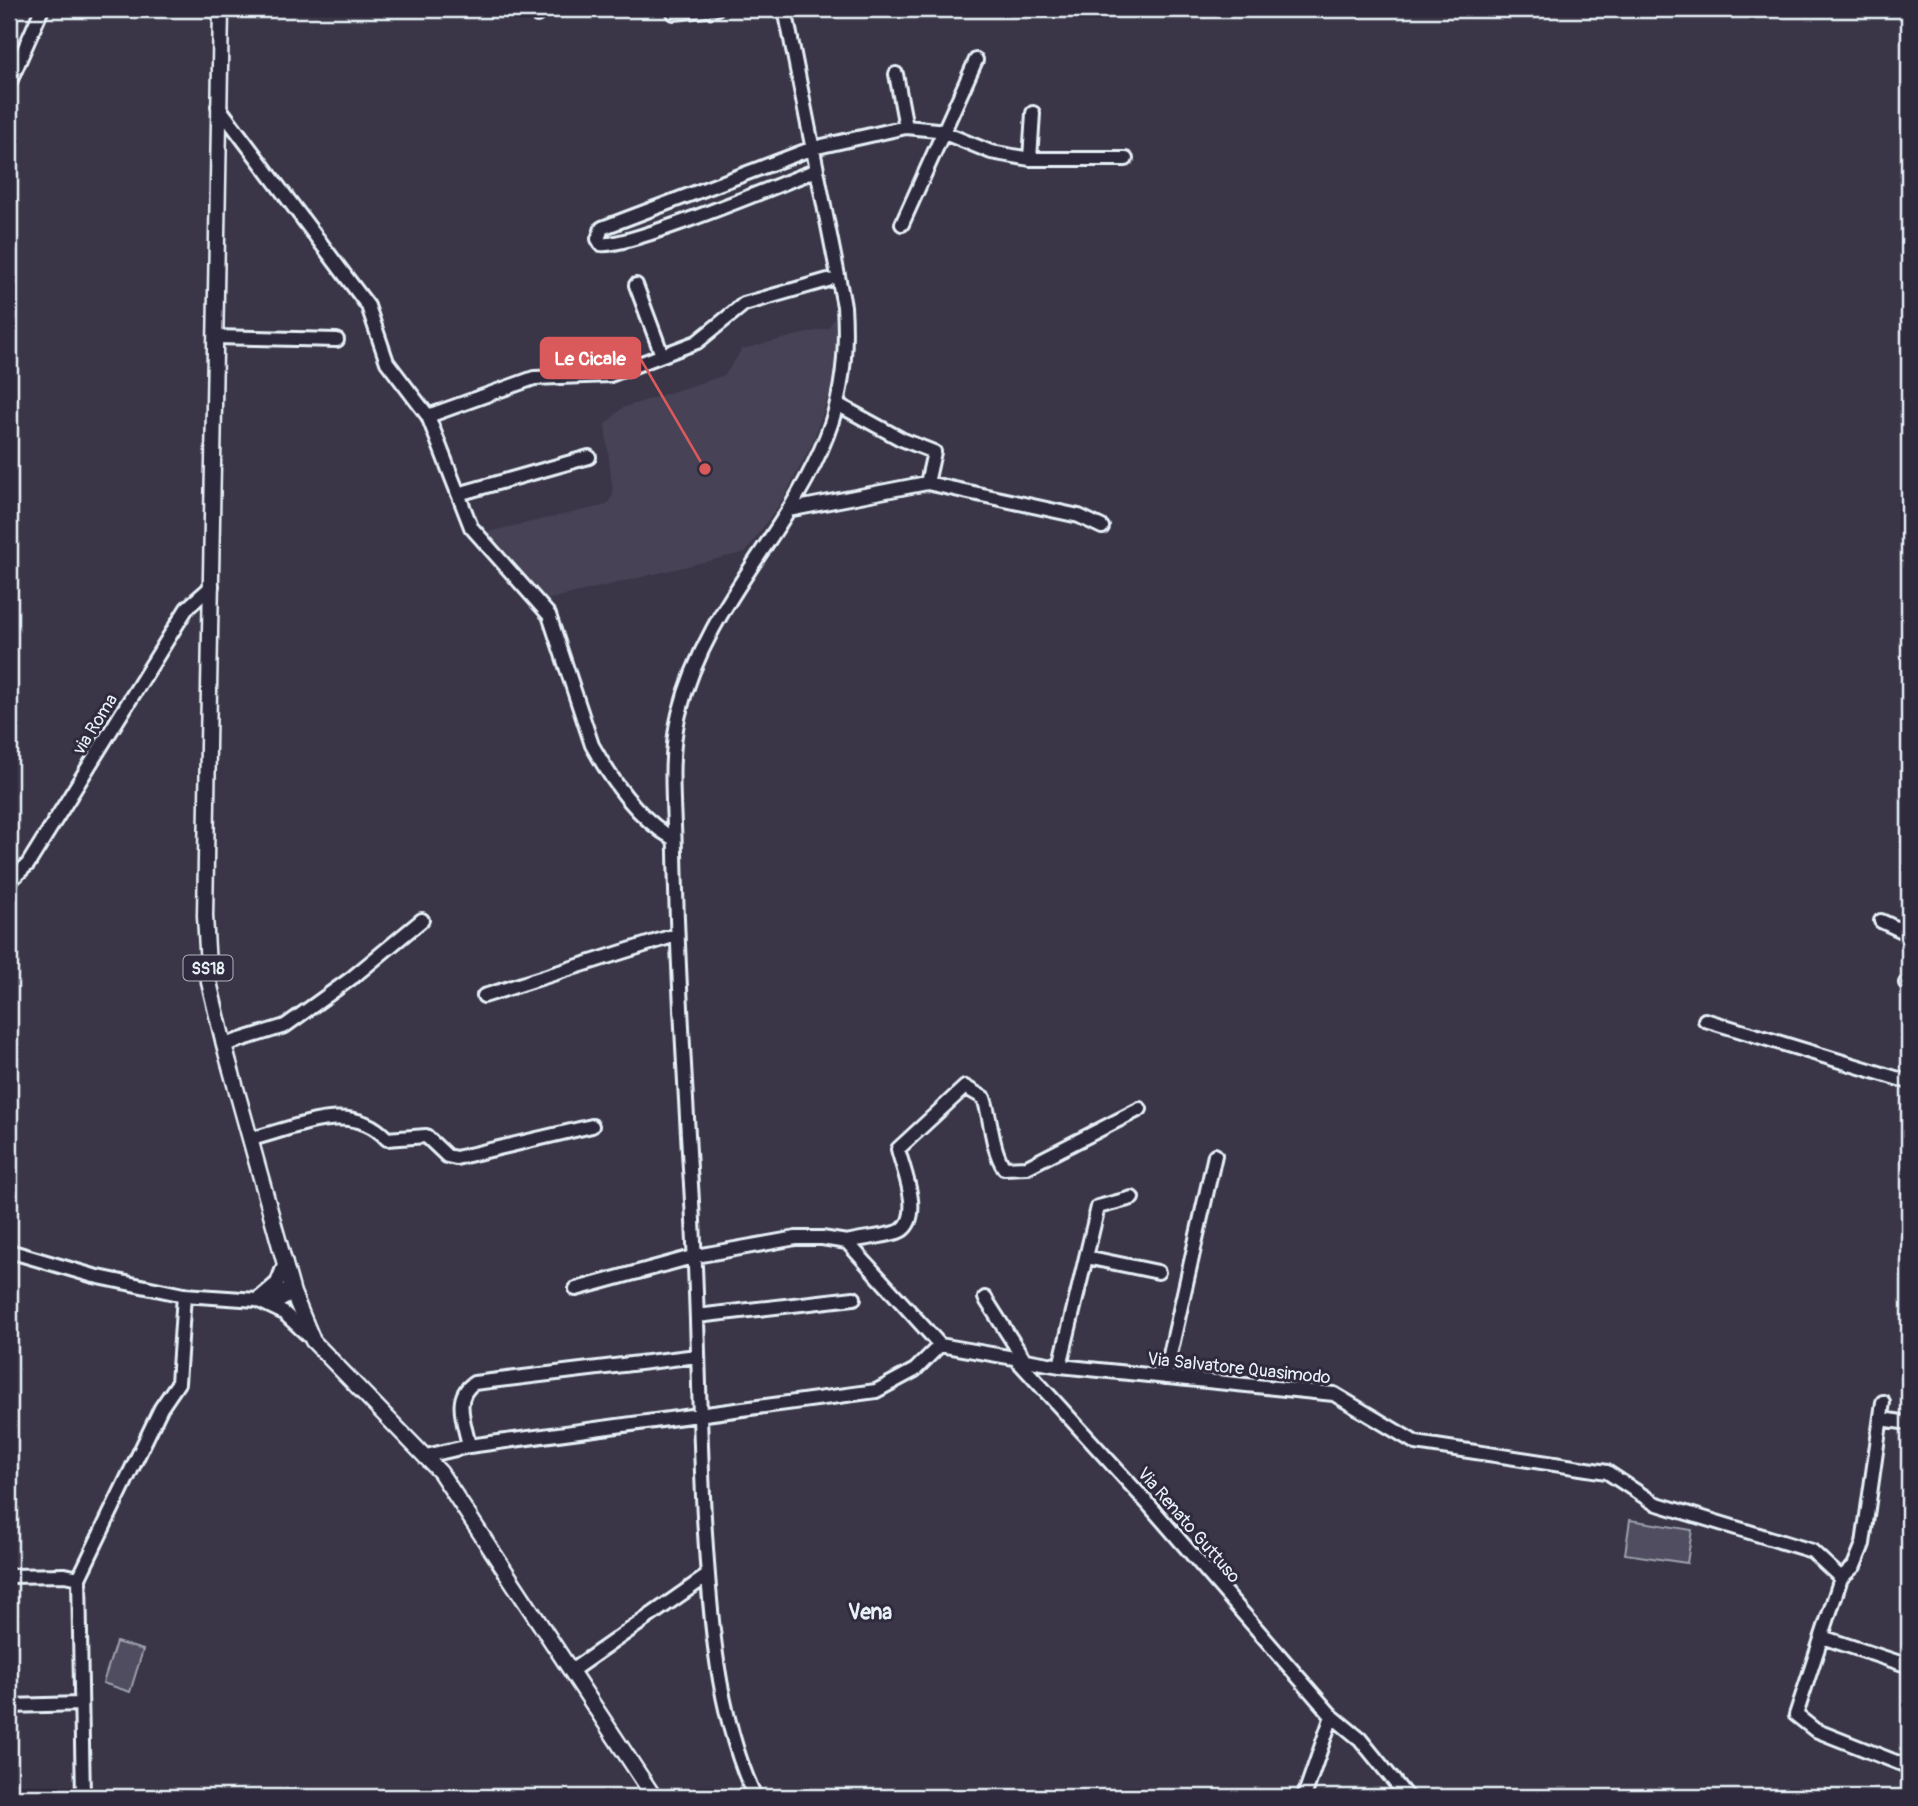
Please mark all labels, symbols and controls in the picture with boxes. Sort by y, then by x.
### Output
callout: Le Cicale [541,338,640,378]
text: Le Cicale [554,347,626,371]
street label: via Roma [67,690,123,760]
road number: SS18 [184,956,232,980]
street label: Via Salvatore Quasimodo [1146,1347,1332,1390]
street label: Via Renato Guttuso [1132,1463,1246,1588]
district label: Vena [848,1599,892,1626]

